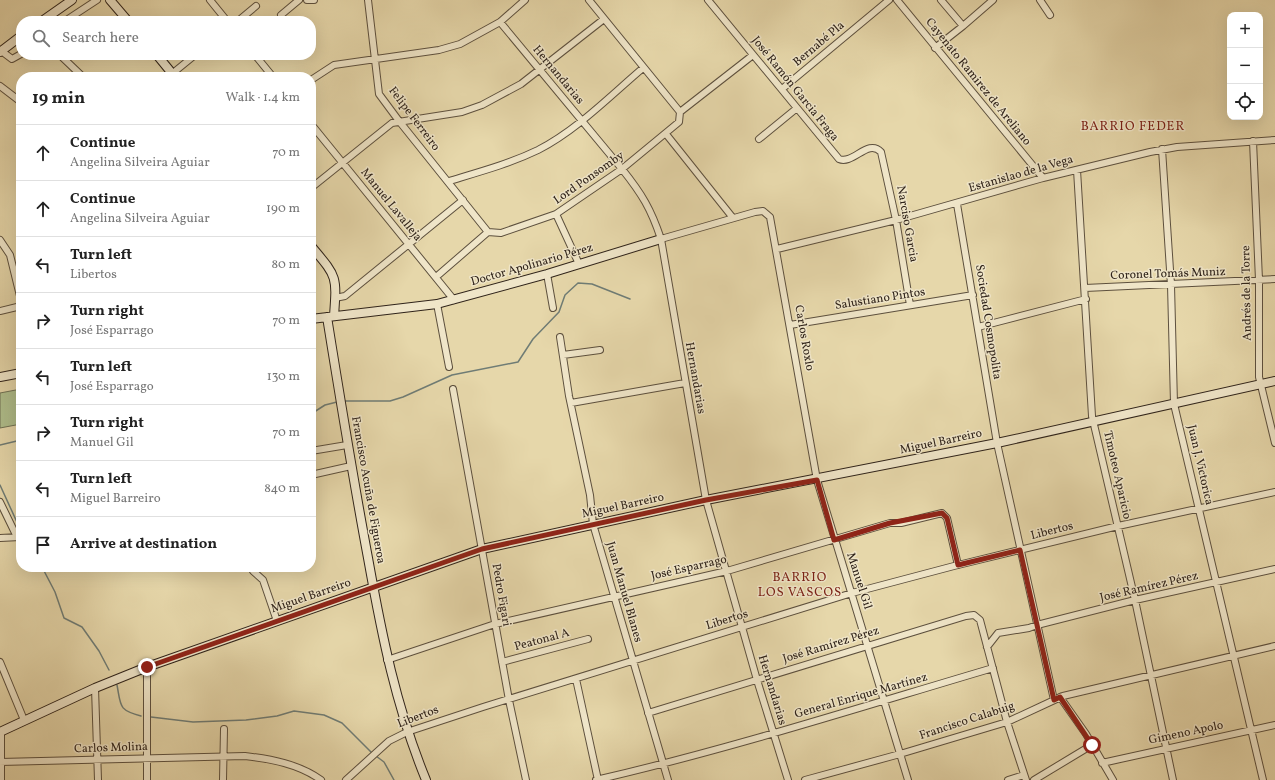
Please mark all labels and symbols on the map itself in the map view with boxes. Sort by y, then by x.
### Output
street label: Cayenato Ramirez de Areliano [922,15,1034,149]
street label: Bernabé Pla [790,18,848,70]
street label: José Ramón Garcia Fraga [748,33,842,145]
street label: Hernandarias [529,42,587,108]
street label: Felipe Ferreiro [385,84,443,154]
district label: BARRIO FEDER [1081,118,1185,136]
street label: Lord Ponsomby [551,147,628,208]
street label: Estanislao de la Vega [967,151,1075,197]
street label: Manuel Lavalleja [357,165,425,245]
street label: Narciso Garcia [892,184,922,264]
street label: Doctor Apolinario Pérez [469,240,595,290]
street label: Andrés de la Torre [1238,245,1256,341]
street label: Sociedad Cosmopolita [971,263,1005,381]
street label: Coronel Tomás Muniz [1110,264,1226,284]
street label: Salustiano Pintos [834,284,926,314]
street label: Carlos Roxlo [790,304,818,372]
street label: Hernandarias [681,341,709,415]
street label: Francisco Acuña de Figueroa [347,415,389,565]
street label: Juan J. Victorica [1183,423,1217,507]
street label: Miguel Barreiro [898,425,984,459]
street label: Timoteo Aparicio [1099,429,1135,521]
street label: Miguel Barreiro [580,489,666,523]
street label: Libertos [1029,518,1075,544]
street label: Juan Manuel Blanes [602,540,646,644]
street label: Manuel Gil [842,551,876,612]
street label: José Esparrago [650,552,728,584]
street label: Pedro Figari [488,562,514,628]
street label: José Ramírez Pérez [1098,568,1200,606]
district label: BARRIO LOS VASCOS [758,569,842,602]
street label: Miguel Barreiro [269,575,353,617]
street label: Libertos [704,606,750,634]
street label: José Ramírez Pérez [781,623,881,667]
street label: Peatonal A [513,625,572,655]
street label: Hernandarias [754,653,790,727]
route end [138,658,156,676]
street label: General Enrique Martínez [793,669,929,723]
street label: Francisco Calabuig [917,698,1017,744]
street label: Libertos [395,702,441,732]
street label: Gimeno Apolo [1147,717,1225,749]
route start [1083,736,1101,754]
street label: Carlos Molina [74,739,148,757]

